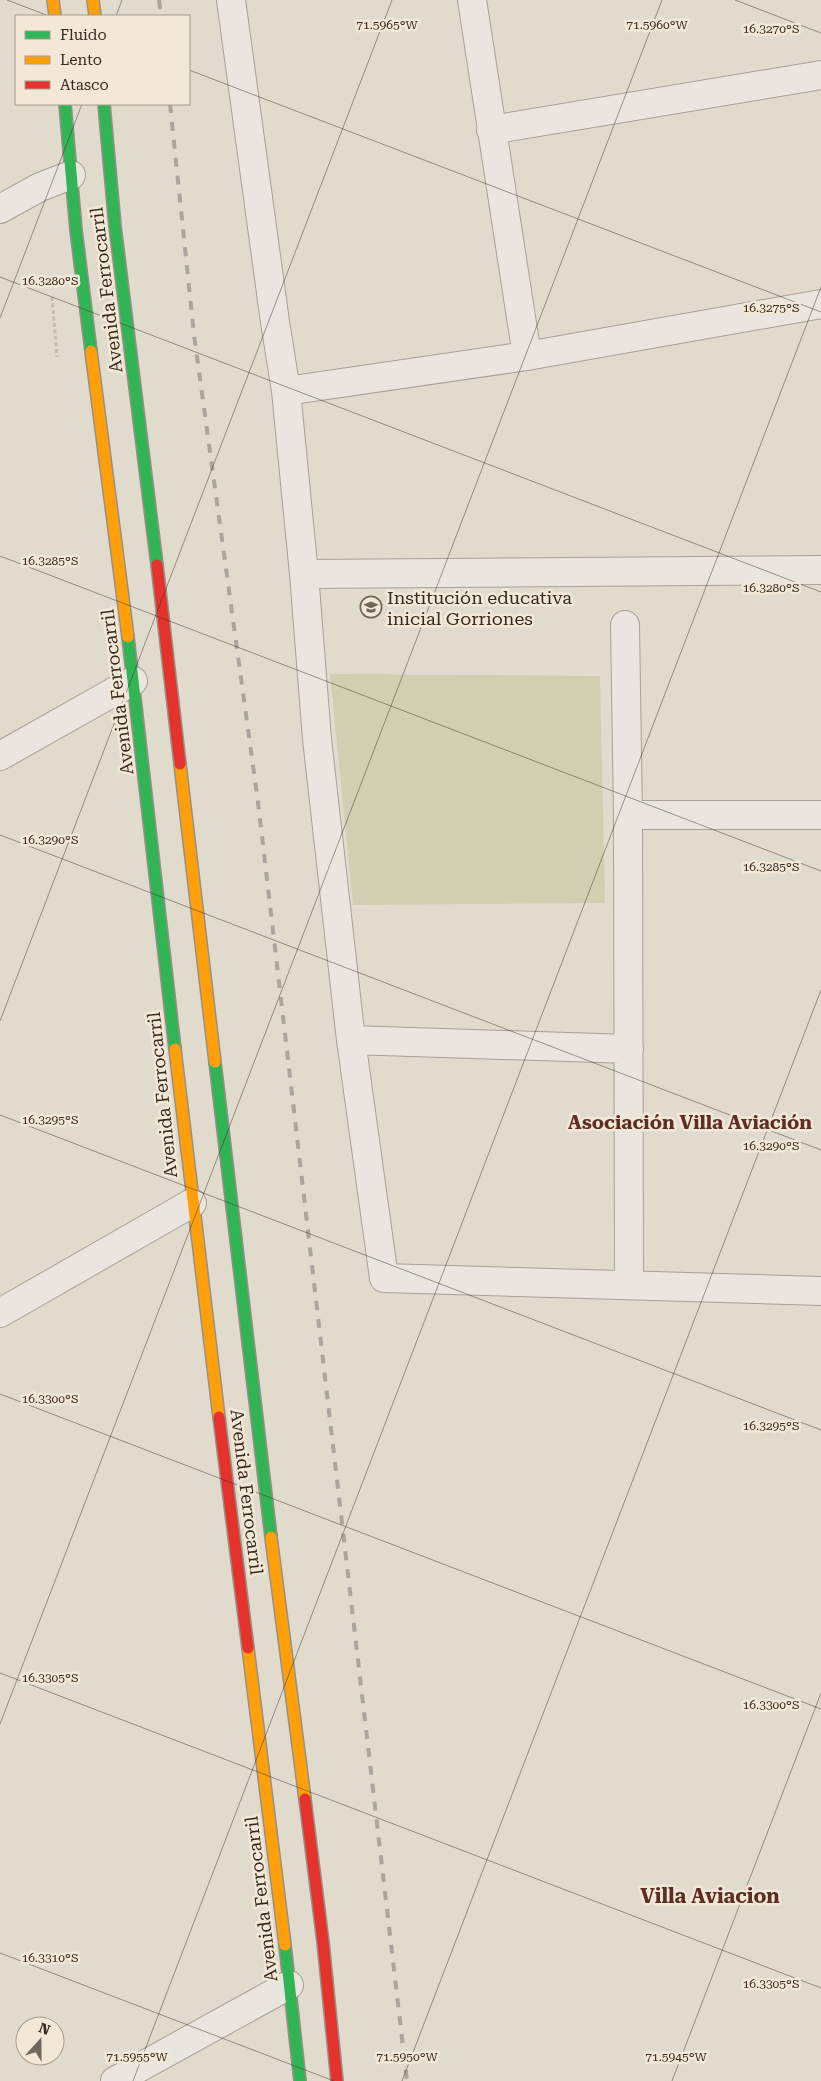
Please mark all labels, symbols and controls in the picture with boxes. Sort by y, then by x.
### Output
legend [15,15,190,105]
text: 71.5965°W [356,18,419,32]
text: 71.5960°W [626,18,689,32]
text: 16.3270°S [743,22,799,36]
text: Fluido [60,26,107,44]
text: Lento [60,51,102,69]
text: Atasco [60,76,109,94]
street label: Avenida Ferrocarril [85,206,127,374]
text: 16.3280°S [22,274,78,288]
text: 16.3275°S [743,301,799,315]
text: 16.3285°S [22,554,78,568]
text: 16.3280°S [743,581,799,595]
place label: Institución educativa inicial Gorriones [387,587,572,629]
school or university icon: Institución educativa inicial Gorriones [359,595,383,619]
street label: Avenida Ferrocarril [96,608,138,776]
text: 16.3290°S [22,833,78,847]
text: 16.3285°S [743,860,799,874]
street label: Avenida Ferrocarril [143,1011,181,1179]
district label: Asociación Villa Aviación [568,1111,812,1134]
text: 16.3295°S [22,1113,78,1127]
text: 16.3290°S [743,1139,799,1153]
text: 16.3300°S [22,1392,78,1406]
street label: Avenida Ferrocarril [226,1408,268,1576]
text: 16.3295°S [743,1419,799,1433]
text: 16.3305°S [22,1671,78,1685]
text: 16.3300°S [743,1698,799,1712]
street label: Avenida Ferrocarril [240,1815,282,1983]
district label: Villa Aviacion [640,1884,780,1908]
text: 16.3310°S [22,1951,78,1965]
text: 16.3305°S [743,1977,799,1991]
north arrow [15,2016,65,2066]
text: N [37,2019,53,2038]
text: 71.5955°W [106,2050,169,2064]
text: 71.5950°W [376,2050,439,2064]
text: 71.5945°W [645,2050,708,2064]

